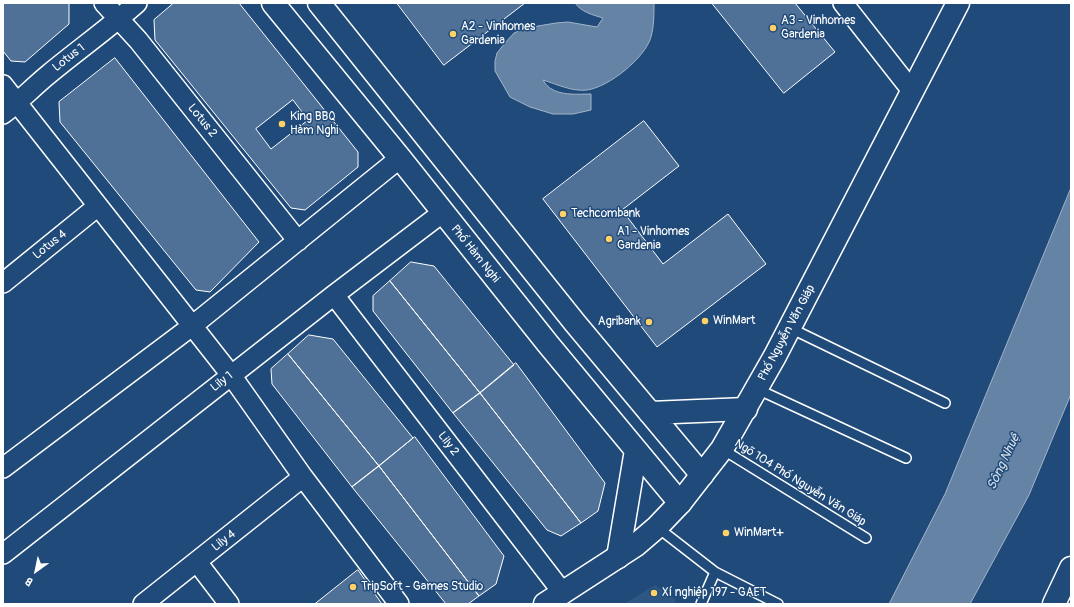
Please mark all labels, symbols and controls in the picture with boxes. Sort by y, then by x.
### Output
place label: A3 - Vinhomes Gardenia [781,14,855,42]
place label: A2 - Vinhomes Gardenia [461,20,535,48]
marker: A3 - Vinhomes Gardenia [768,23,778,33]
marker: A2 - Vinhomes Gardenia [448,29,458,39]
street label: Lotus 1 [50,41,88,75]
street label: Lotus 2 [184,101,220,141]
place label: King BBQ Hàm Nghi [290,110,338,138]
marker: King BBQ Hàm Nghi [277,119,287,129]
place label: Techcombank [571,207,640,221]
marker: Techcombank [558,209,568,219]
street label: Phố Hàm Nghi [447,222,503,286]
place label: A1 - Vinhomes Gardenia [617,225,689,253]
street label: Lotus 4 [30,227,70,263]
marker: A1 - Vinhomes Gardenia [604,234,614,244]
street label: Phố Nguyễn Văn Giáp [756,283,818,383]
place label: WinMart [713,314,755,328]
place label: Agribank [598,315,641,329]
marker: WinMart [700,316,710,326]
marker: Agribank [644,317,654,327]
street label: Lily 1 [208,369,236,395]
street label: Lily 2 [434,429,462,459]
water label: Sông Nhuệ [984,432,1024,492]
street label: Ngõ 104 Phố Nguyễn Văn Giáp [732,437,868,529]
place label: WinMart+ [734,526,783,540]
street label: Lily 4 [209,527,239,555]
marker: WinMart+ [721,528,731,538]
north arrow [16,551,56,591]
text: B [23,574,35,589]
place label: TripSoft - Games Studio [361,580,483,594]
marker: TripSoft - Games Studio [348,582,358,592]
place label: Xí nghiệp 197 - GAET [662,586,766,600]
marker: Xí nghiệp 197 - GAET [649,588,659,598]

